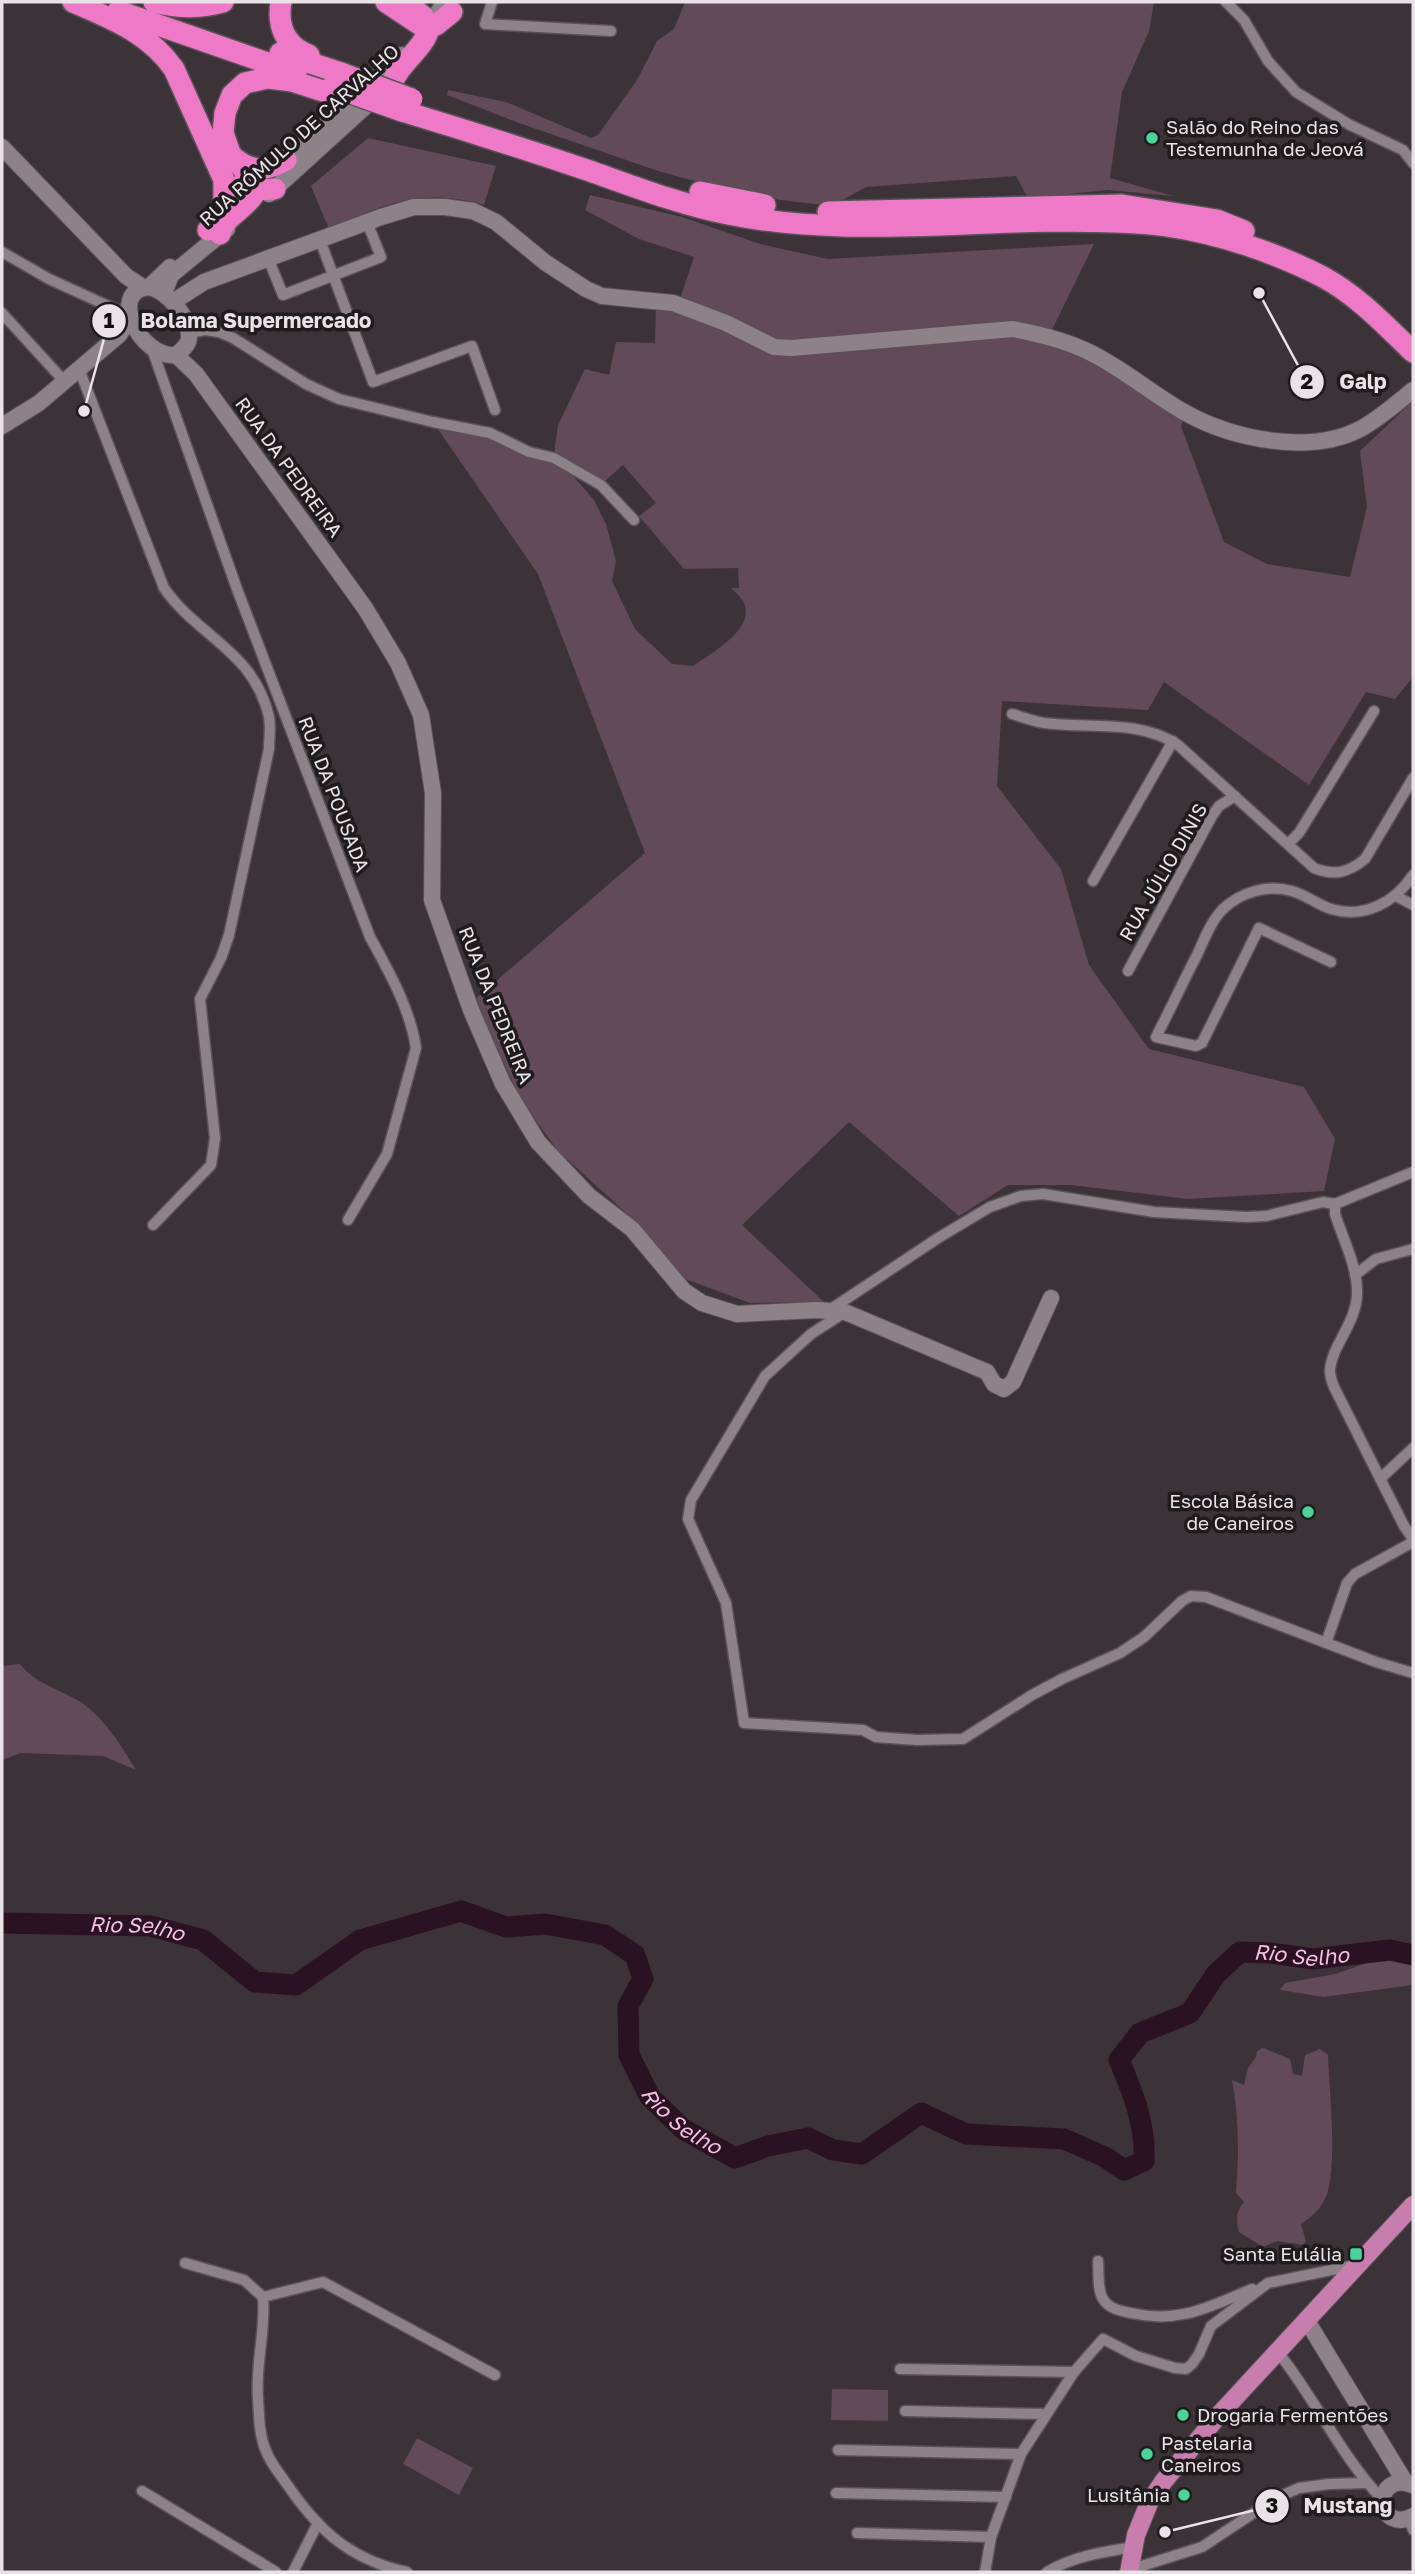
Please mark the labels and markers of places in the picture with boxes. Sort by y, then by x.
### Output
place label: Salão do Reino das Testemunha de Jeová [1166,115,1364,160]
marker: Salão do Reino das Testemunha de Jeová [1144,130,1160,146]
callout: Bolama Supermercado [91,300,385,342]
callout: Galp [1290,361,1401,403]
place label: Escola Básica de Caneiros [1169,1489,1294,1534]
marker: Escola Básica de Caneiros [1300,1504,1316,1520]
place label: Santa Eulália [1223,2242,1342,2265]
marker: Santa Eulália [1348,2246,1364,2262]
place label: Drogaria Fermentões [1197,2403,1388,2426]
marker: Drogaria Fermentões [1175,2407,1191,2423]
place label: Pastelaria Caneiros [1161,2431,1253,2476]
marker: Pastelaria Caneiros [1139,2446,1155,2462]
place label: Lusitânia [1087,2483,1170,2506]
callout: Mustang [1255,2485,1407,2527]
marker: Lusitânia [1176,2487,1192,2503]

